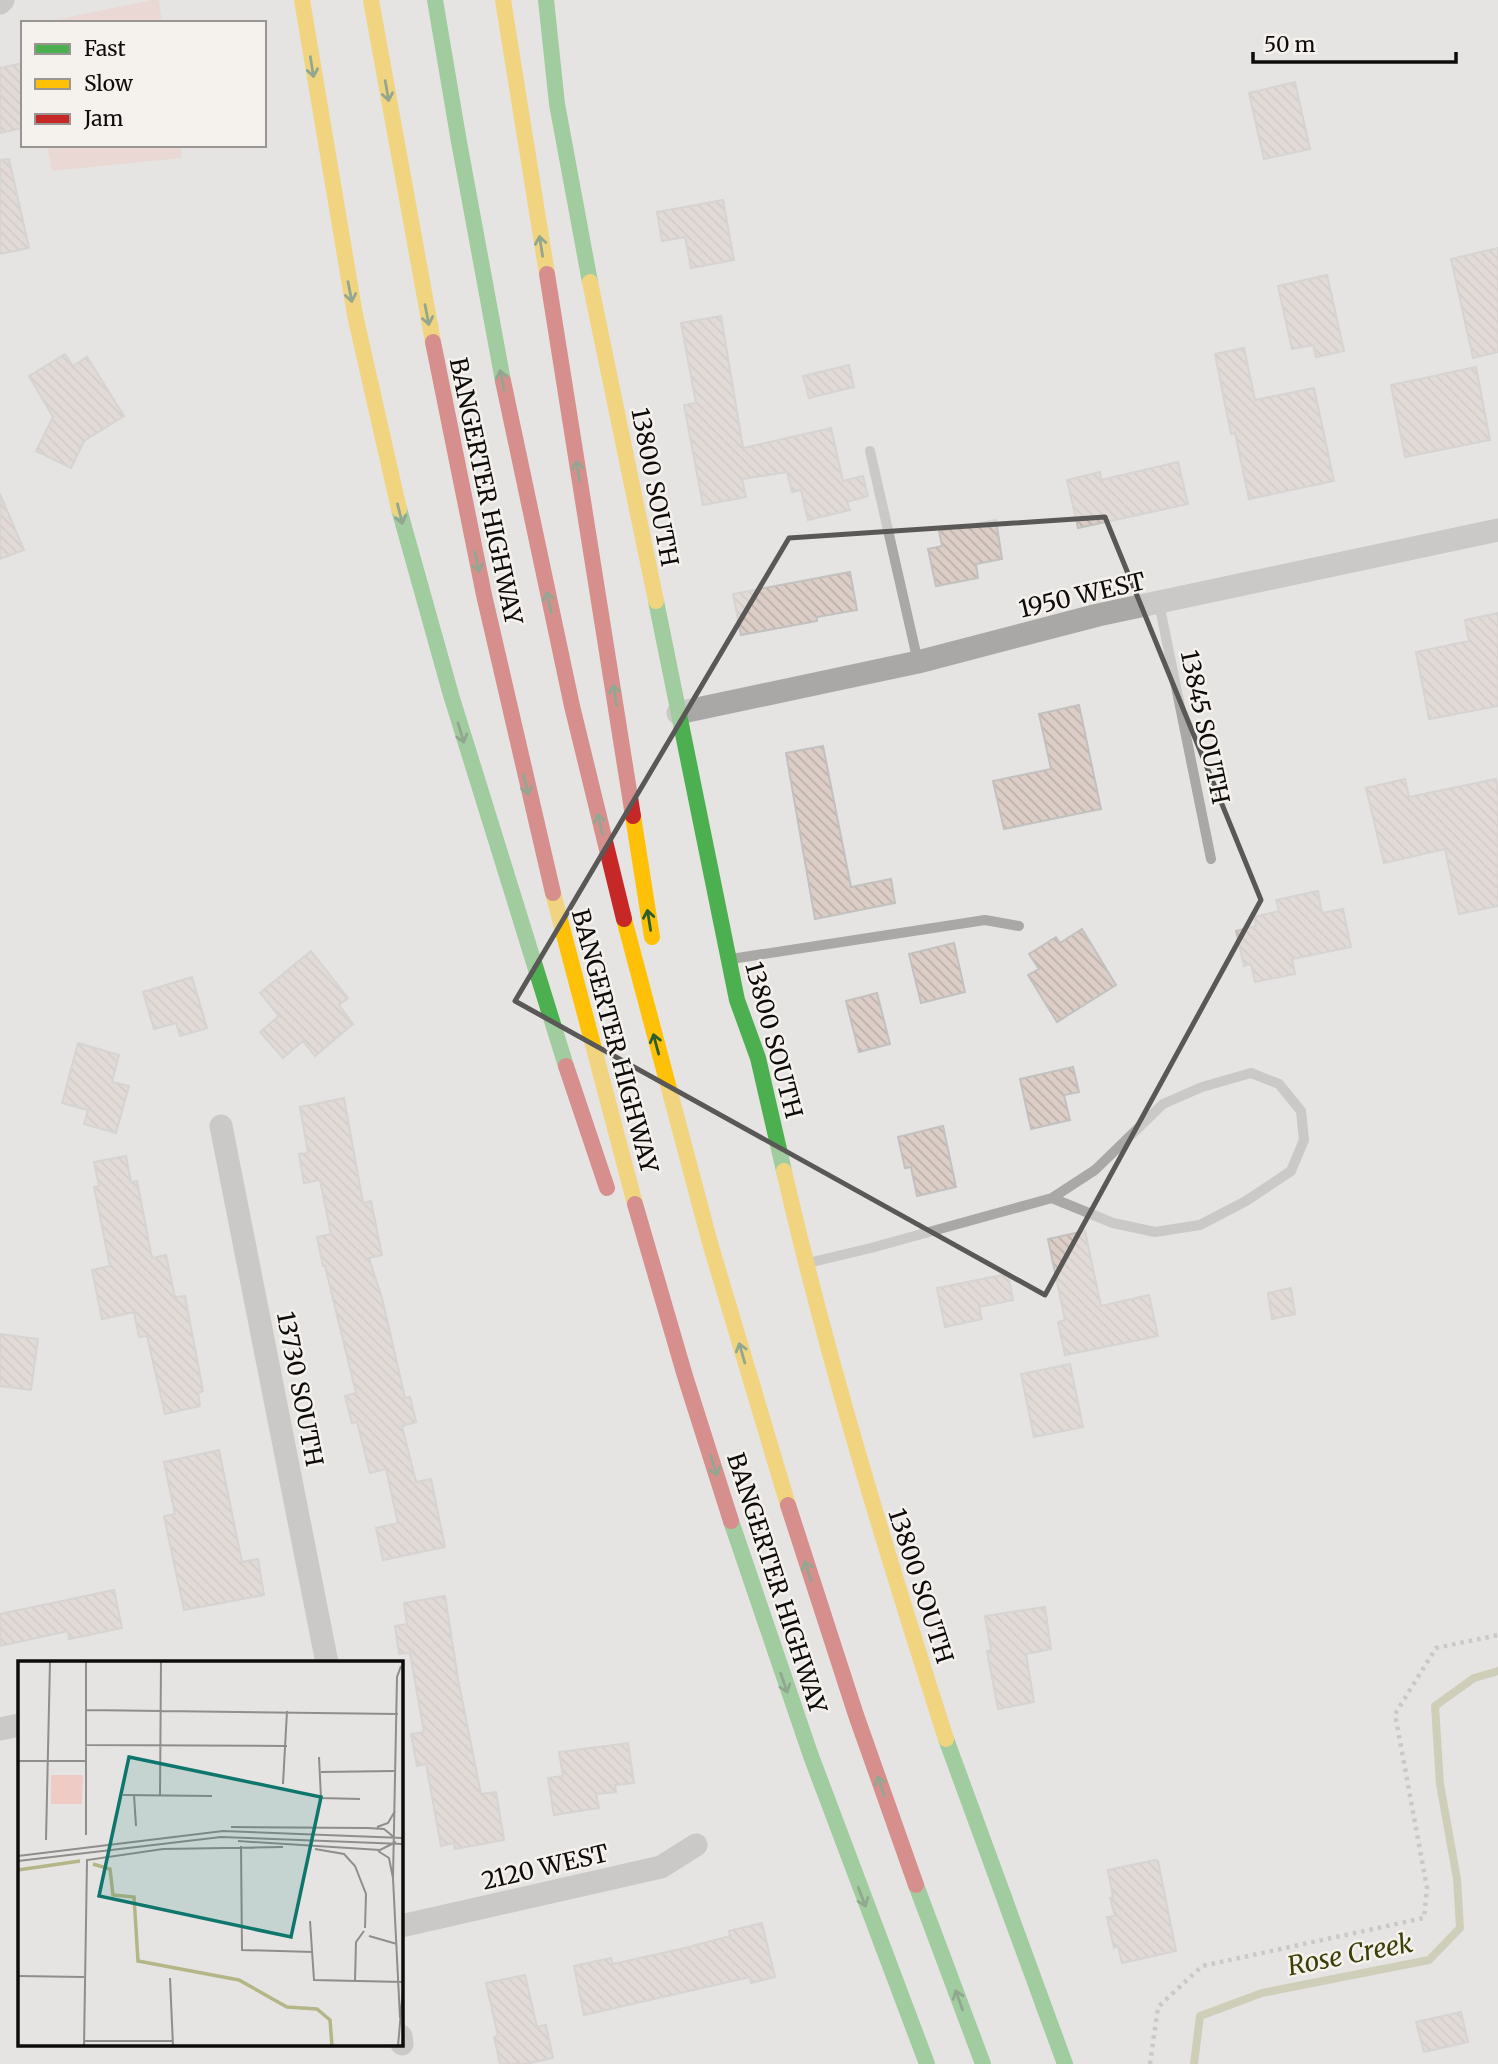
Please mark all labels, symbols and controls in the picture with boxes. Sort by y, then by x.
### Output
legend [21,21,266,147]
scale bar [1253,21,1456,65]
text: 50 m [1264,31,1315,58]
text: Fast [84,35,126,62]
one-way arrow [306,56,319,78]
text: Slow [84,70,133,97]
one-way arrow [381,79,394,102]
text: Jam [83,105,123,132]
one-way arrow [534,235,547,258]
one-way arrow [344,280,358,303]
one-way arrow [421,303,435,326]
street label: BANGERTER HIGHWAY [443,355,530,628]
one-way arrow [495,369,508,391]
street label: 13800 SOUTH [624,405,686,569]
one-way arrow [571,460,584,483]
one-way arrow [394,502,407,525]
one-way arrow [470,550,484,573]
street label: 1950 WEST [1016,565,1149,625]
one-way arrow [541,591,555,614]
street label: 13845 SOUTH [1174,647,1236,807]
one-way arrow [608,685,621,707]
one-way arrow [456,721,469,743]
one-way arrow [519,773,533,796]
one-way arrow [593,813,606,836]
street label: BANGERTER HIGHWAY [565,906,665,1177]
one-way arrow [642,909,655,932]
street label: 13800 SOUTH [738,958,810,1122]
one-way arrow [649,1033,662,1056]
street label: 13730 SOUTH [270,1309,330,1469]
one-way arrow [735,1342,748,1364]
street label: BANGERTER HIGHWAY [720,1449,834,1718]
one-way arrow [709,1455,721,1477]
street label: 13800 SOUTH [881,1505,961,1667]
one-way arrow [801,1560,814,1582]
inset map [18,1661,402,2046]
one-way arrow [779,1671,791,1693]
one-way arrow [874,1776,886,1798]
street label: 2120 WEST [479,1837,612,1897]
one-way arrow [857,1885,869,1907]
water label: Rose Creek [1285,1926,1415,1982]
one-way arrow [951,1990,964,2012]

